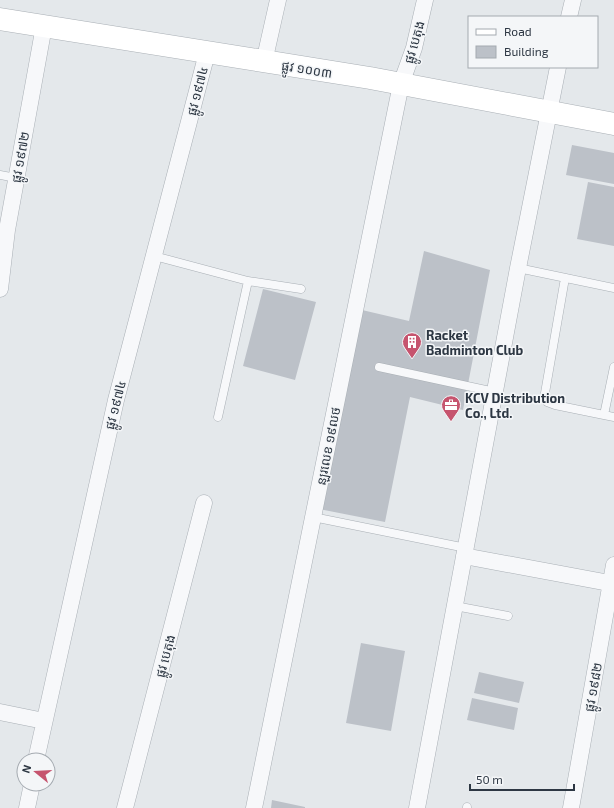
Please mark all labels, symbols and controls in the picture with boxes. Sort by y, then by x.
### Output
legend [468,16,598,68]
street label: ផ្លូវ បេតុង [400,19,431,66]
text: Road [504,24,532,38]
text: Building [504,44,549,58]
street label: ផ្លូវ ១០០៣ [280,57,334,85]
street label: ផ្លូវ ១៩៧៤ [183,65,215,118]
street label: ផ្លូវ ១៩៧២ [8,130,36,185]
place label: Racket Badminton Club [426,327,524,358]
building icon: Racket Badminton Club [401,331,423,359]
street label: ផ្លូវ ១៩៧៤ [101,379,133,432]
place label: KCV Distribution Co., Ltd. [465,390,565,421]
office icon: KCV Distribution Co., Ltd. [440,394,462,422]
street label: ន្ឡរលេខ ១៩លថ [313,405,344,487]
street label: ផ្លូវ បេតុង [152,633,182,680]
street label: ផ្លូវ ១៩៨២ [581,661,609,714]
north arrow [16,752,56,792]
text: N [19,763,33,775]
scale bar [470,766,574,792]
text: 50 m [476,772,503,786]

